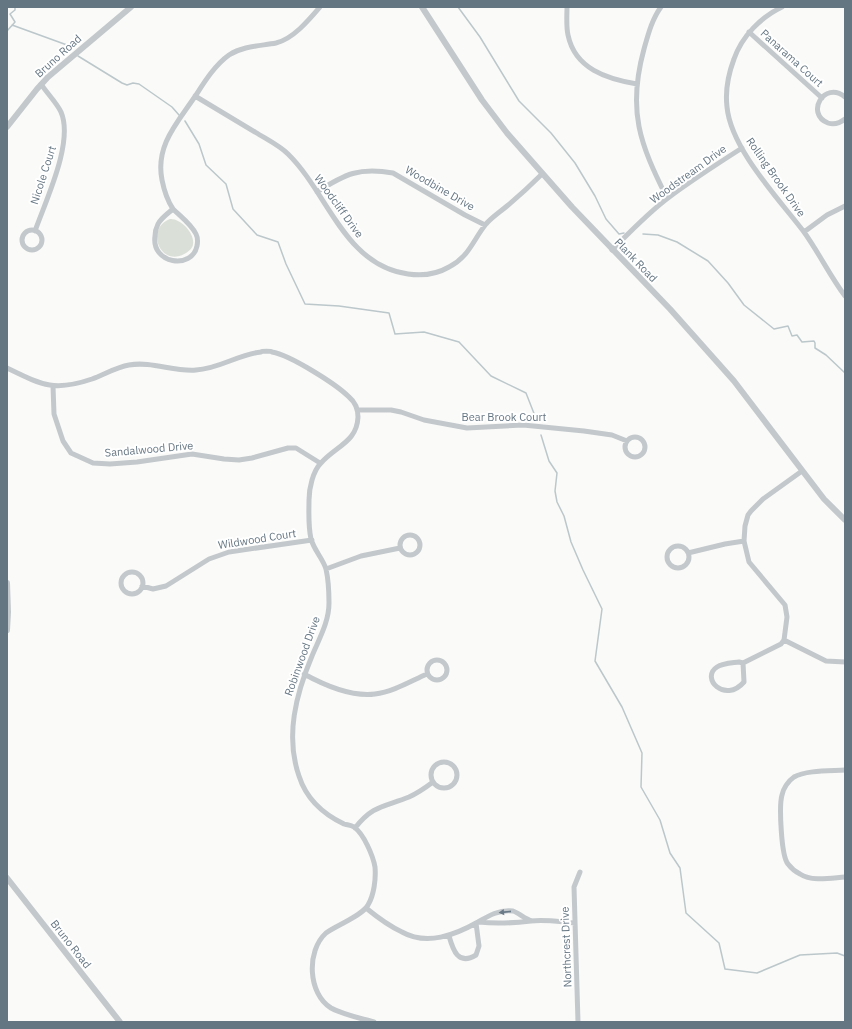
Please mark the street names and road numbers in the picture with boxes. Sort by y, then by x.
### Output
street label: Panarama Court [758,26,826,90]
street label: Bruno Road [32,31,84,81]
street label: Rolling Brook Drive [743,135,809,219]
street label: Woodstream Drive [647,142,729,206]
street label: Nicole Court [27,144,59,206]
street label: Woodbine Drive [403,162,477,214]
street label: Woodcliff Drive [311,172,367,240]
street label: Plank Road [612,235,660,285]
street label: Bear Brook Court [462,410,547,424]
street label: Sandalwood Drive [104,438,194,460]
street label: Wildwood Court [217,526,297,552]
street label: Robinwood Drive [281,614,323,698]
street label: Northcrest Drive [558,906,574,988]
street label: Bruno Road [48,917,94,971]

